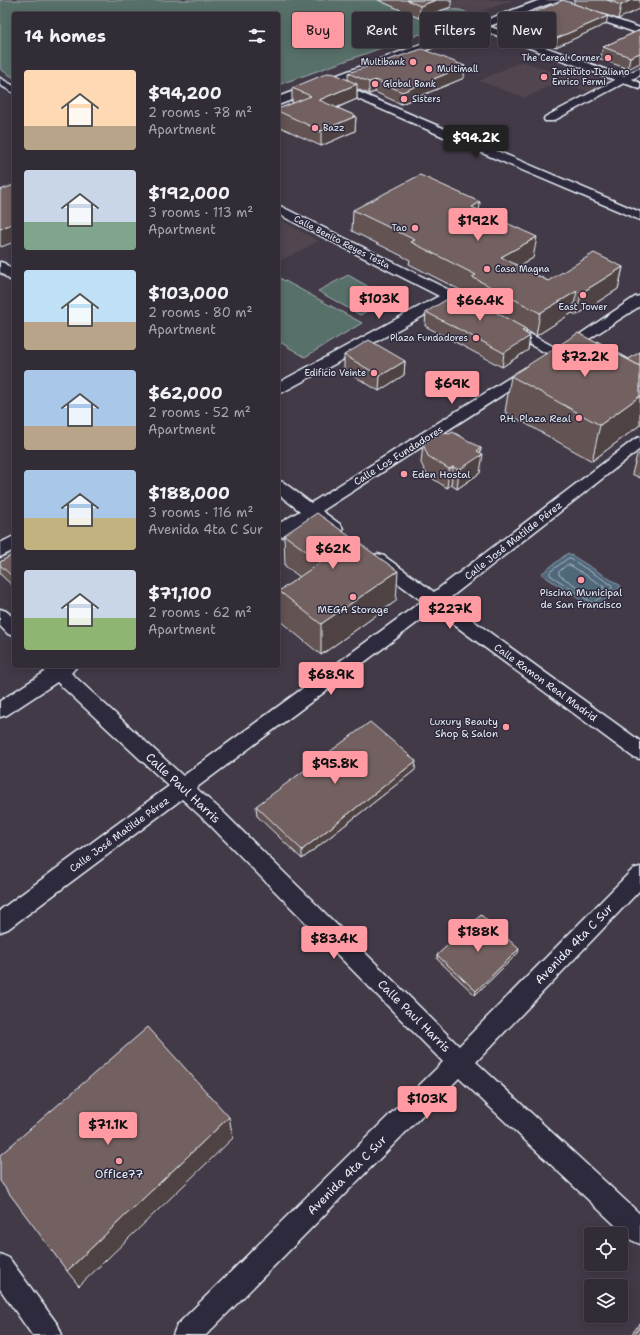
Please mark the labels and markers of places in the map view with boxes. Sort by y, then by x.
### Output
place label: The Cereal Corner [522,52,600,64]
marker: The Cereal Corner [603,53,613,63]
place label: Multibank [361,56,405,68]
marker: Multibank [408,57,418,67]
place label: Multimall [437,63,479,75]
marker: Multimall [424,64,434,74]
place label: Instituto Italiano Enrico Fermi [552,66,629,88]
marker: Instituto Italiano Enrico Fermi [539,72,549,82]
place label: Global Bank [383,78,436,90]
marker: Global Bank [370,79,380,89]
place label: Sisters [412,93,441,105]
marker: Sisters [399,94,409,104]
place label: Bazz [323,122,344,134]
marker: Bazz [310,123,320,133]
pin: $94.2K [443,125,509,159]
pin: $192K [450,208,506,242]
place label: Tao [392,222,407,234]
marker: Tao [410,223,420,233]
place label: Casa Magna [495,263,550,275]
marker: Casa Magna [482,264,492,274]
pin: $103K [351,286,407,320]
pin: $66.4K [447,288,513,322]
marker: East Tower [578,290,588,300]
place label: East Tower [558,301,608,313]
place label: Plaza Fundadores [390,332,468,344]
marker: Plaza Fundadores [471,333,481,343]
pin: $72.2K [552,344,618,378]
place label: Edificio Veinte [305,367,366,379]
marker: Edificio Veinte [369,368,379,378]
pin: $69K [428,371,476,405]
place label: P.H. Plaza Real [500,412,571,425]
marker: P.H. Plaza Real [574,413,584,423]
place label: Eden Hostal [412,468,471,481]
marker: Eden Hostal [399,469,409,479]
pin: $62K [309,536,357,570]
marker: Piscina Municipal de San Francisco [576,575,586,585]
place label: Piscina Municipal de San Francisco [540,586,622,611]
marker: MEGA Storage [348,592,358,602]
pin: $227K [422,596,478,630]
place label: MEGA Storage [317,603,389,616]
pin: $68.9K [298,662,364,696]
place label: Luxury Beauty Shop & Salon [429,715,498,740]
marker: Luxury Beauty Shop & Salon [501,722,511,732]
pin: $95.8K [302,751,368,785]
pin: $188K [450,919,506,953]
pin: $83.4K [301,926,367,960]
pin: $103K [399,1086,455,1120]
pin: $71.1K [75,1112,141,1146]
marker: Office77 [114,1156,124,1166]
place label: Office77 [95,1166,143,1182]

